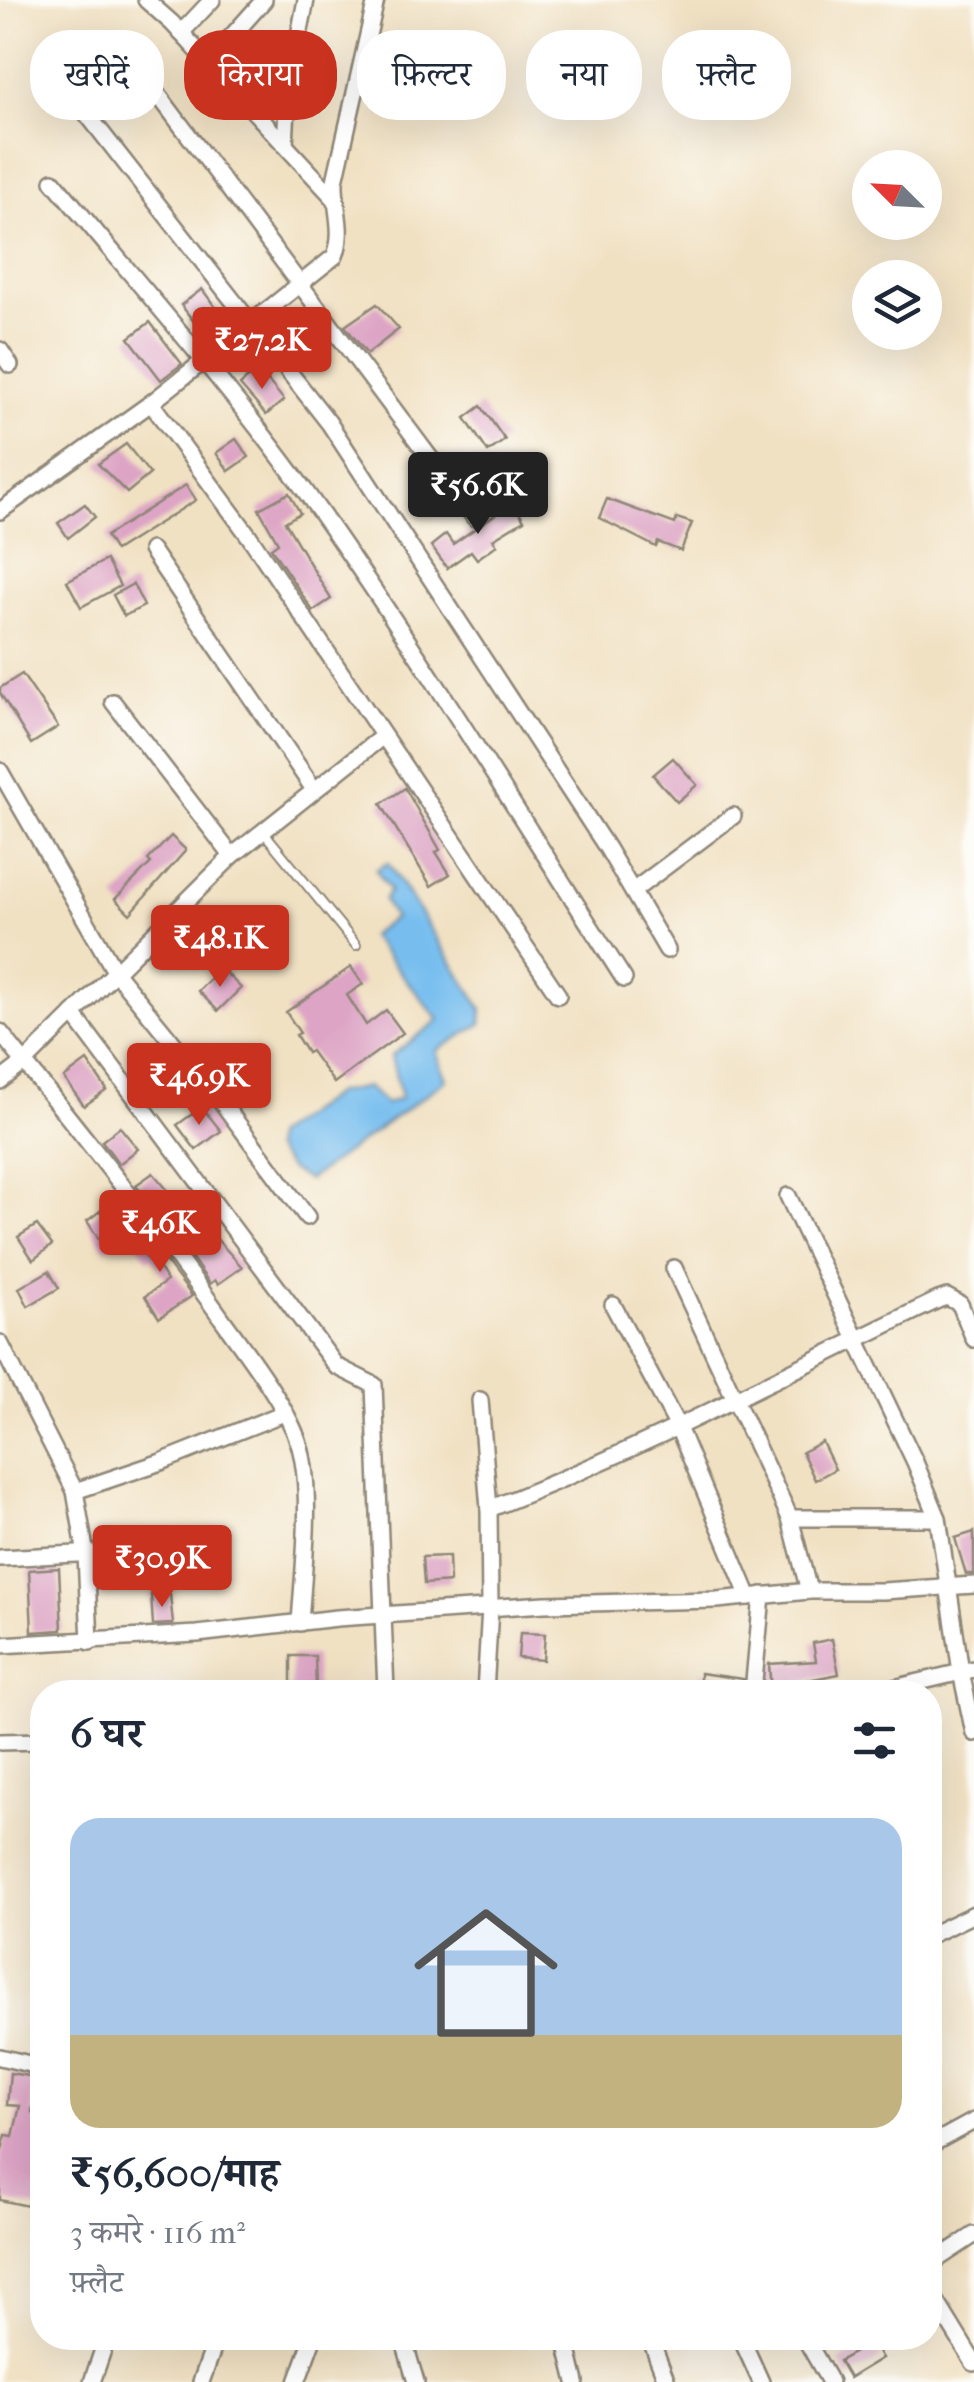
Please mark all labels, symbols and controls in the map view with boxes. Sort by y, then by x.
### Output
chip: खरीदें [30,30,164,120]
chip: किराया [184,30,337,120]
chip: फ़िल्टर [357,30,506,120]
chip: नया [526,30,642,120]
chip: फ़्लैट [662,30,791,120]
north arrow [852,150,942,240]
map controls [852,150,942,350]
button: layers [852,260,942,350]
pin: ₹27.2K [181,307,343,392]
text: ₹27.2K [214,321,310,358]
pin: ₹56.6K [397,452,559,537]
text: ₹56.6K [430,466,526,503]
pin: ₹48.1K [139,905,301,990]
text: ₹48.1K [173,919,267,956]
pin: ₹46.9K [118,1043,280,1128]
text: ₹46.9K [149,1057,249,1094]
pin: ₹46K [101,1190,219,1275]
text: ₹46K [121,1204,199,1241]
pin: ₹30.9K [81,1525,243,1610]
text: ₹30.9K [115,1539,209,1576]
text: 6 घर [70,1709,143,1758]
icon: filters [847,1713,902,1768]
icon: home [396,1883,576,2063]
text: ₹56,600/माह [70,2149,279,2198]
text: 3 कमरे · 116 m² [70,2214,245,2251]
text: फ़्लैट [70,2264,123,2301]

